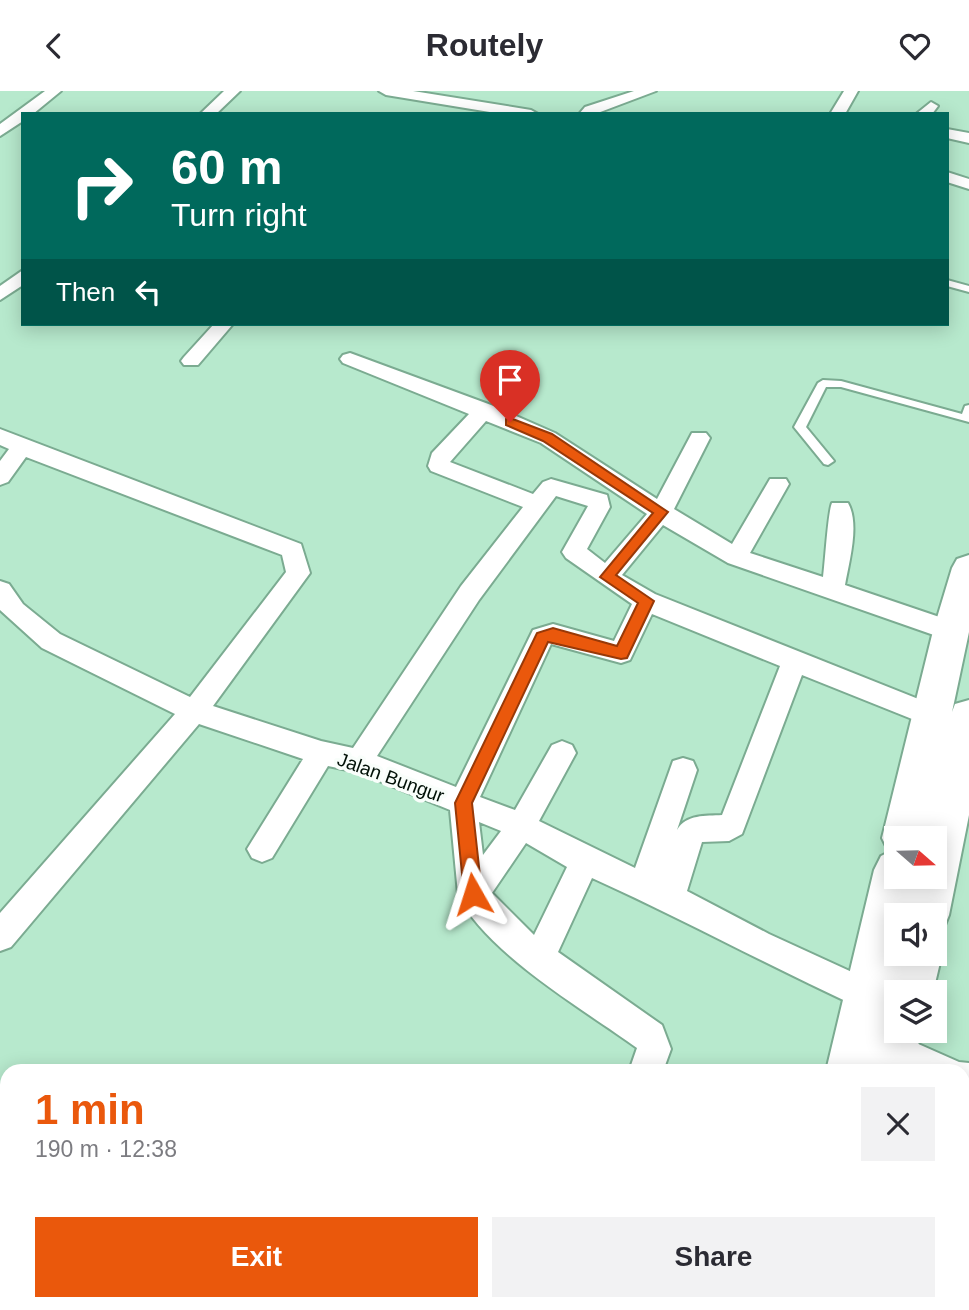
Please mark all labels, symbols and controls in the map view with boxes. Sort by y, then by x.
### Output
icon: back [35,27,73,65]
text: Routely [426,27,543,63]
icon: heart [896,27,934,65]
icon: right [56,140,147,231]
text: 60 m [171,140,283,194]
text: Turn right [171,197,307,233]
icon: left [129,273,167,311]
text: Then [56,277,115,307]
pin [480,350,540,422]
icon: arrive [491,361,529,399]
street label: Jalan Bungur [335,748,448,807]
north arrow [884,826,947,889]
map controls [884,826,947,1043]
position arrow [436,857,510,931]
button: sound [884,903,947,966]
button: layers [884,980,947,1043]
text: 1 min [35,1086,145,1133]
button: close [861,1087,935,1161]
text: 190 m · 12:38 [35,1136,177,1162]
button: Exit [35,1217,478,1297]
button: Share [492,1217,935,1297]

